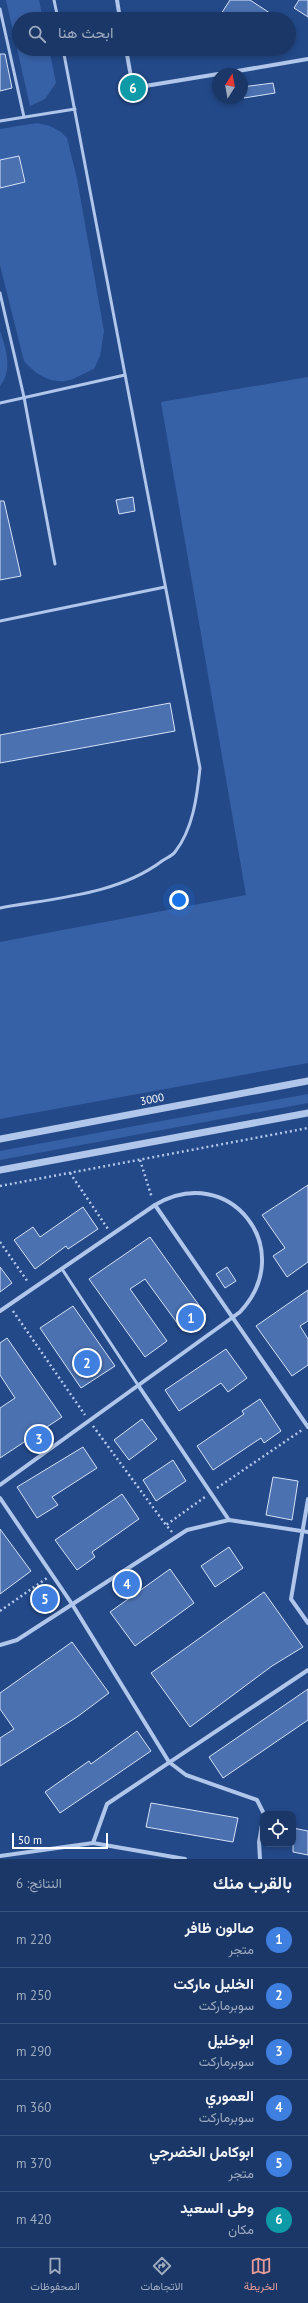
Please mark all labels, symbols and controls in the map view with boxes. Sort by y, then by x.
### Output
search box [12,12,296,56]
icon: search [26,23,48,45]
text: ابحث هنا [58,23,113,42]
north arrow [212,68,248,104]
pin: 6 [120,73,146,103]
your location [169,890,189,910]
street label: 3000 [139,1090,165,1108]
pin: 1 [178,1303,204,1333]
pin: 2 [74,1348,100,1378]
pin: 3 [26,1424,52,1454]
pin: 4 [114,1569,140,1599]
pin: 5 [32,1584,58,1614]
map controls [260,1811,296,1847]
button: locate [260,1811,296,1847]
scale bar [12,1831,108,1850]
text: 50 m [18,1833,42,1847]
text: بالقرب منك [213,1872,292,1894]
text: النتائج: 6 [16,1875,62,1892]
text: صالون ظافر [185,1918,254,1937]
text: 220 m [16,1931,51,1948]
text: 1 [275,1931,283,1948]
text: متجر [229,1941,254,1958]
text: الخليل ماركت [173,1974,254,1993]
text: 250 m [16,1987,51,2004]
text: 2 [275,1987,283,2004]
text: سوبرماركت [199,1997,254,2014]
text: ابوخليل [208,2030,254,2049]
text: 290 m [16,2043,51,2060]
text: 3 [275,2043,283,2060]
text: سوبرماركت [199,2053,254,2070]
text: العموري [205,2086,254,2105]
text: 360 m [16,2099,51,2116]
text: 4 [275,2099,283,2116]
text: سوبرماركت [199,2109,254,2126]
text: ابوكامل الخضرجي [149,2142,254,2161]
text: 370 m [16,2155,51,2172]
text: 5 [275,2155,283,2172]
text: متجر [229,2165,254,2182]
text: وطى السعيد [180,2198,254,2217]
text: 420 m [16,2211,51,2228]
text: 6 [275,2211,283,2228]
text: مكان [228,2221,254,2238]
tab: المحفوظات [30,2255,80,2296]
tab: الاتجاهات [140,2255,183,2296]
tab: الخريطة [244,2255,278,2296]

